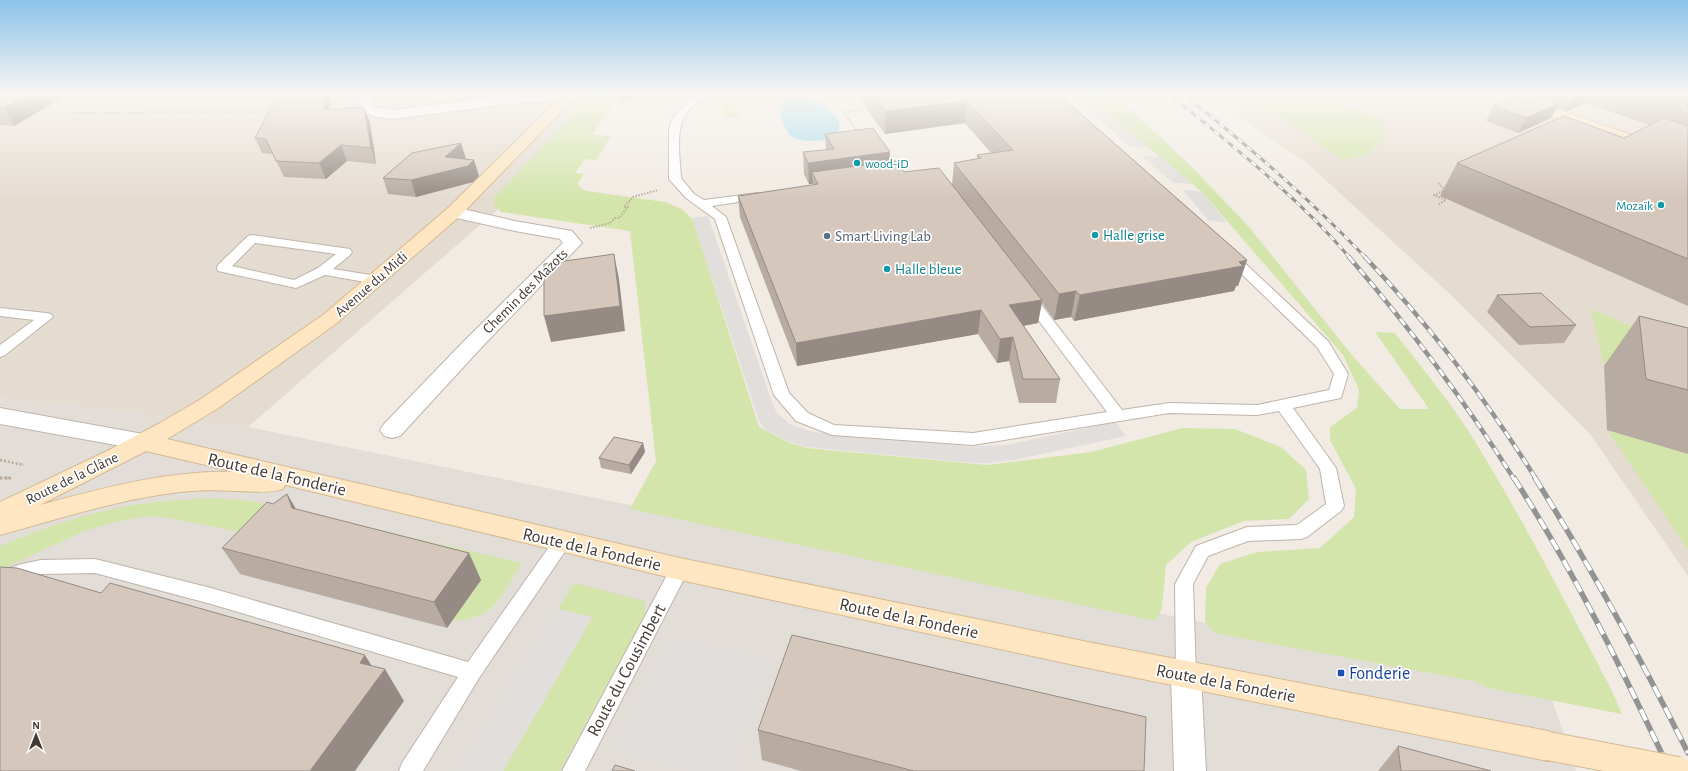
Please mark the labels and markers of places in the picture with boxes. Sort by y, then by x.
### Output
marker: wood-iD [852,158,862,168]
place label: wood-iD [865,158,909,171]
place label: Mozaïk [1616,200,1653,213]
marker: Mozaïk [1656,200,1666,210]
place label: Halle grise [1103,228,1165,243]
place label: Smart Living Lab [835,229,931,244]
marker: Halle grise [1090,230,1100,240]
marker: Smart Living Lab [822,231,832,241]
place label: Halle bleue [895,262,962,277]
marker: Halle bleue [882,264,892,274]
place label: Fonderie [1349,665,1410,683]
marker: Fonderie [1336,668,1346,678]

